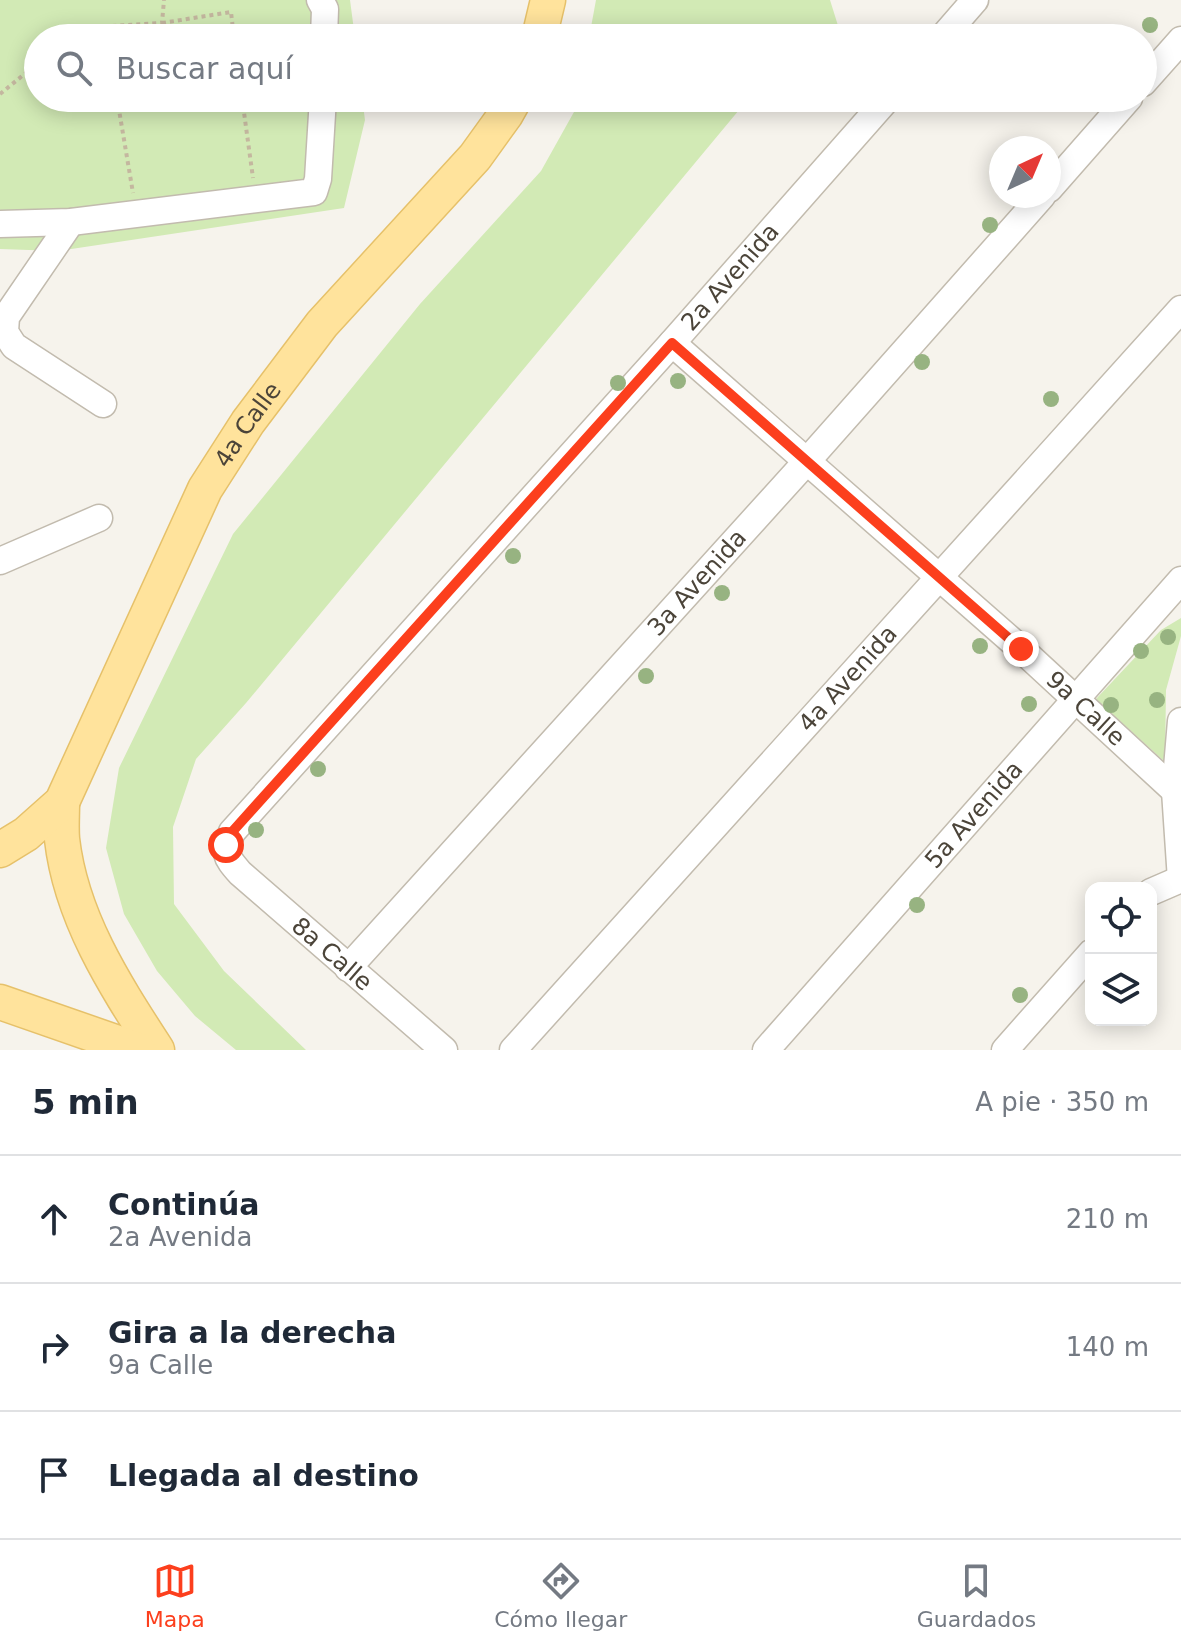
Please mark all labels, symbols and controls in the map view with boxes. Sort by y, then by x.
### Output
search box [24,24,1157,112]
icon: search [52,46,96,90]
text: Buscar aquí [116,51,293,86]
north arrow [989,136,1061,208]
street label: 2a Avenida [676,218,785,336]
street label: 4a Calle [209,377,287,473]
street label: 3a Avenida [642,524,752,641]
street label: 4a Avenida [793,620,903,738]
route end [1003,631,1039,667]
street label: 9a Calle [1040,665,1131,752]
street label: 5a Avenida [919,755,1028,874]
route start [208,827,244,863]
map controls [1085,882,1157,1026]
button: locate [1085,882,1157,954]
street label: 8a Calle [286,912,378,996]
button: layers [1085,954,1157,1026]
text: 5 min [32,1082,139,1122]
text: A pie · 350 m [975,1087,1149,1117]
text: Continúa [108,1187,260,1222]
icon: ahead [32,1197,76,1241]
text: 210 m [1066,1204,1149,1234]
text: 2a Avenida [108,1222,253,1252]
text: Gira a la derecha [108,1315,396,1350]
icon: right [32,1325,76,1369]
text: 140 m [1066,1332,1149,1362]
text: 9a Calle [108,1350,213,1380]
icon: arrive [32,1453,76,1497]
text: Llegada al destino [108,1458,419,1493]
tab: Mapa [145,1559,205,1632]
tab: Cómo llegar [494,1559,627,1632]
tab: Guardados [917,1559,1036,1632]

